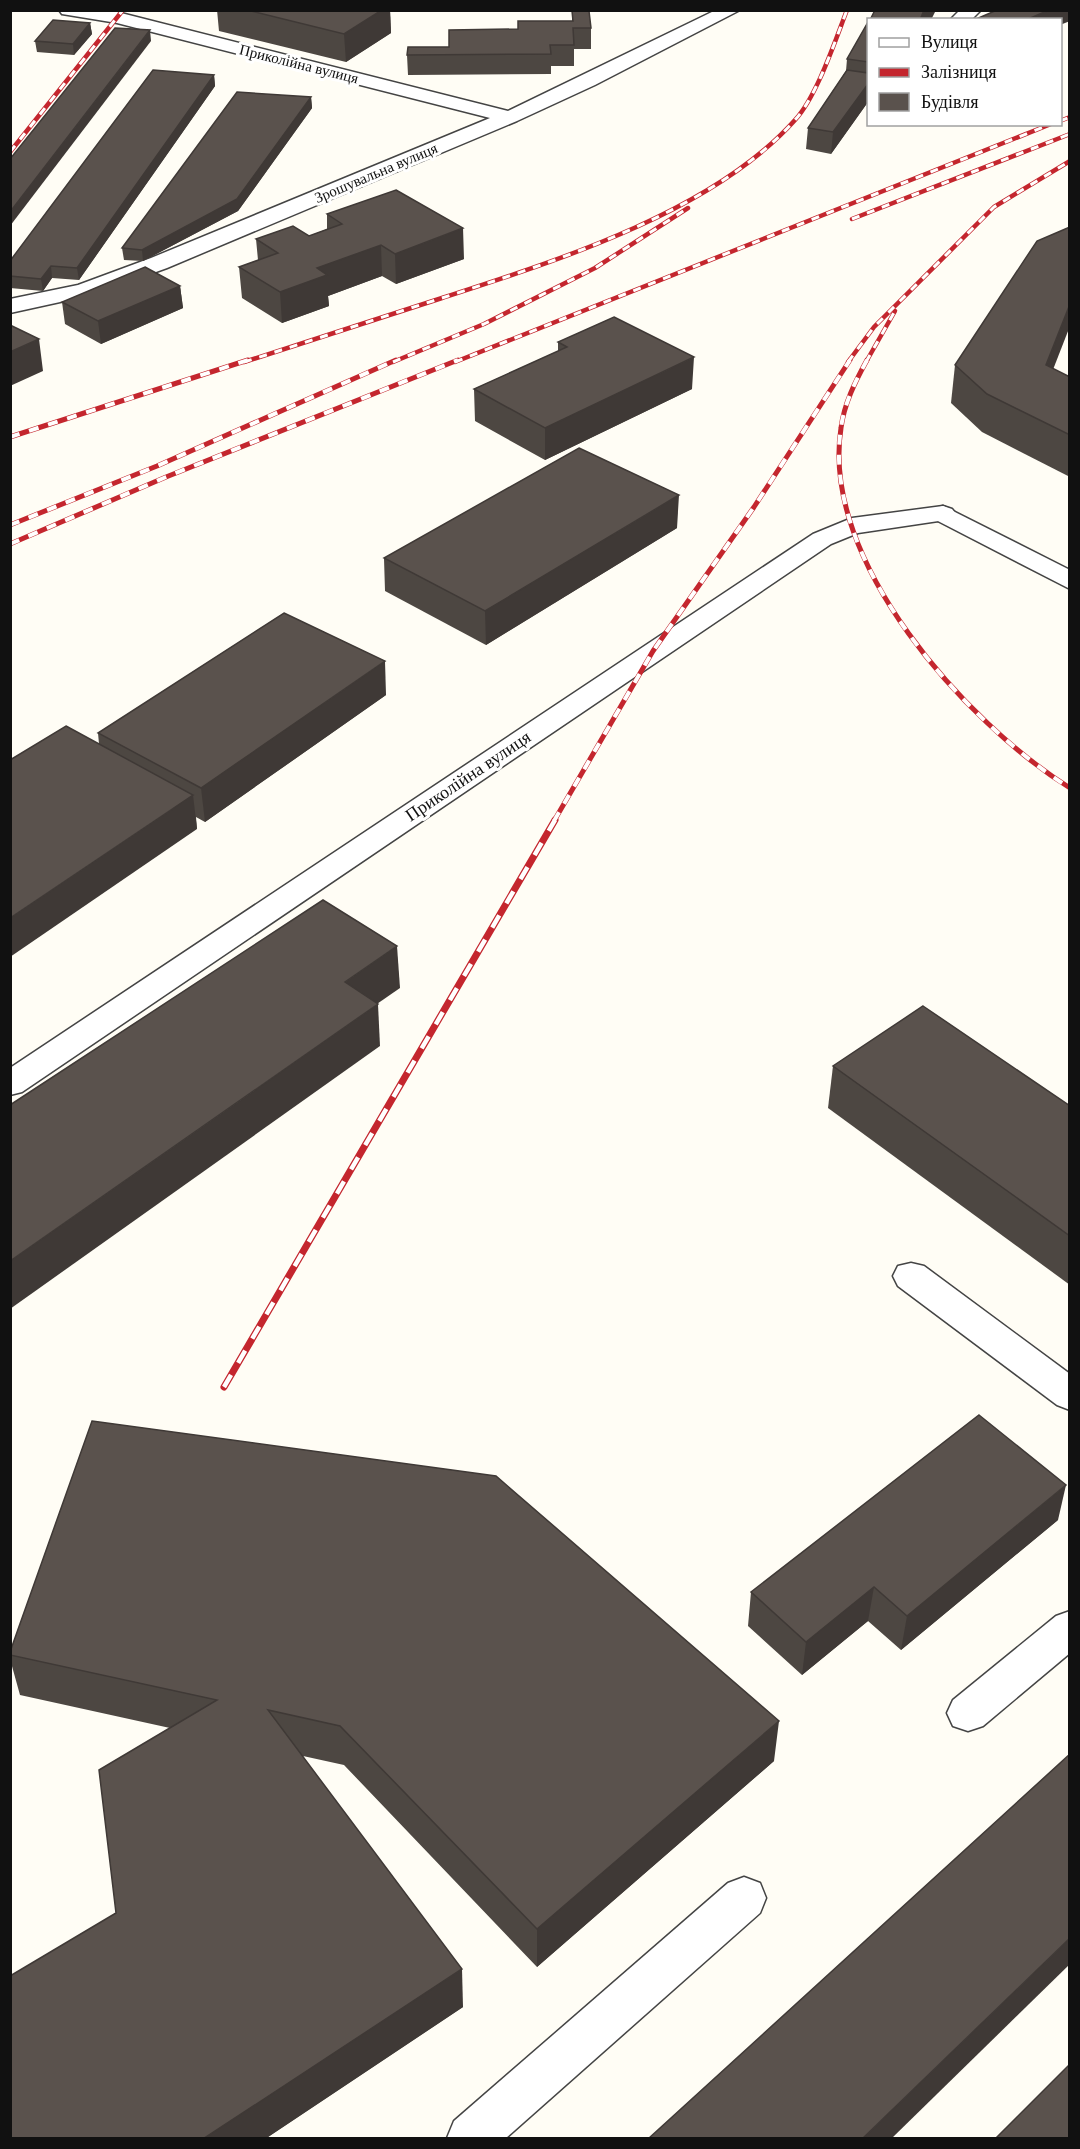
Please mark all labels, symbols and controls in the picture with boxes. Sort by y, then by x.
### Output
legend [867,18,1062,126]
text: Вулиця [921,32,978,52]
street label: Приколійна вулиця [238,41,360,87]
text: Залізниця [921,62,996,82]
text: Будівля [921,92,978,112]
street label: Зрошувальна вулиця [312,140,440,206]
street label: Приколійна вулиця [402,727,534,825]

